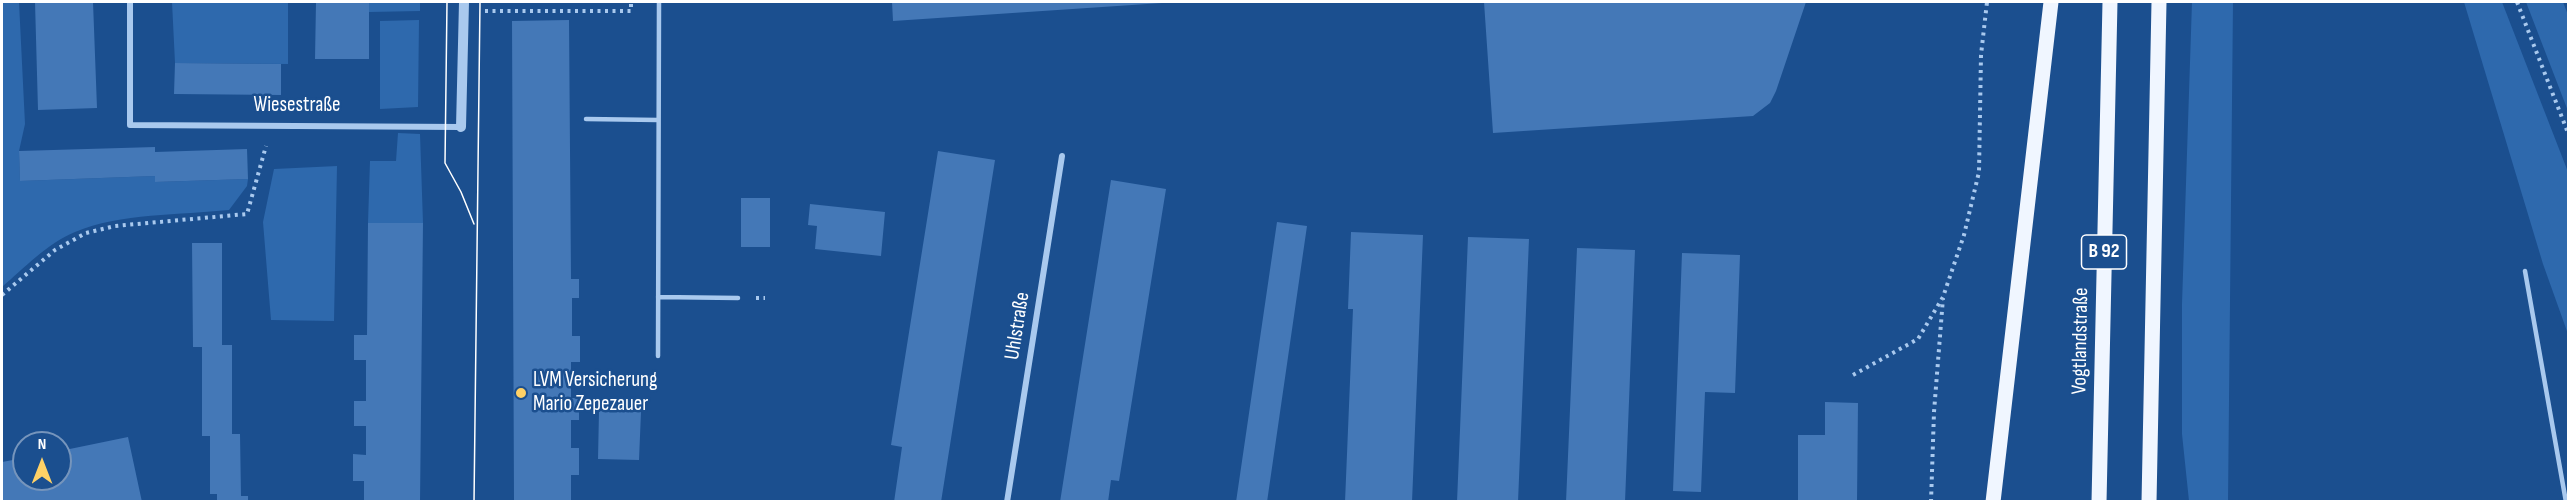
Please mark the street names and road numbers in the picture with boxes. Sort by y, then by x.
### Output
street label: Wiesestraße [254,93,340,119]
road number: B 92 [2082,235,2126,269]
street label: Vogtlandstraße [2067,287,2095,395]
street label: Uhlstraße [1000,290,1036,362]

